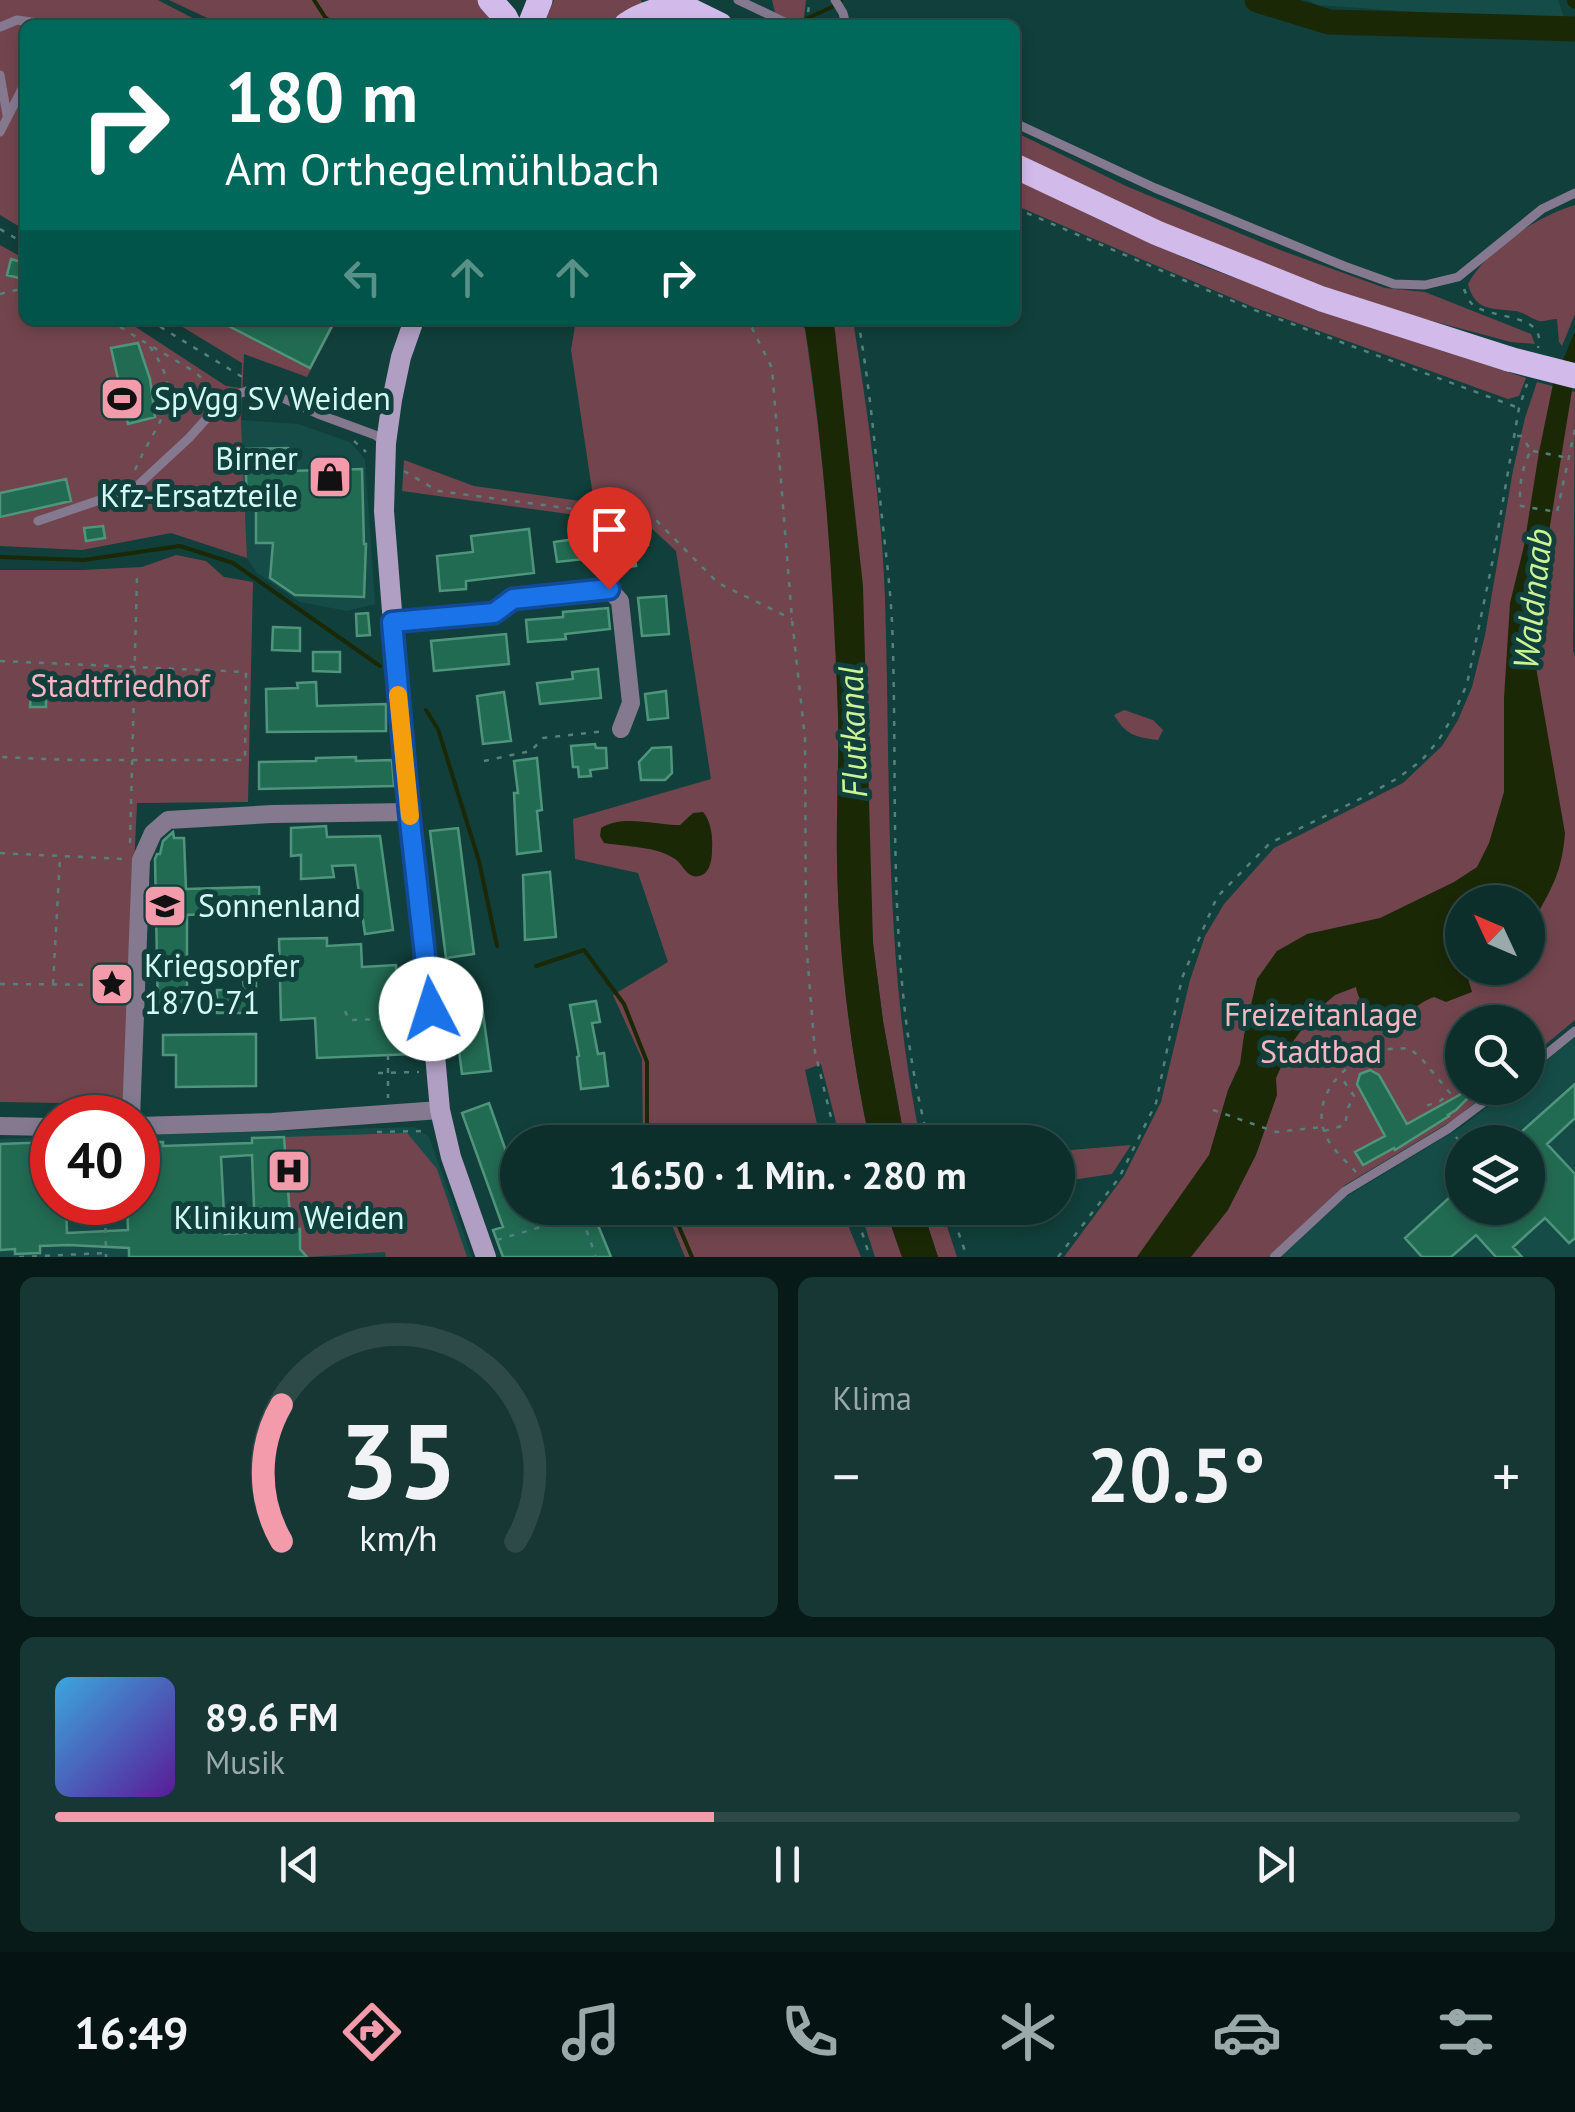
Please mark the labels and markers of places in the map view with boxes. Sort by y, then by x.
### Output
sports icon: SpVgg SV Weiden [99,376,145,422]
place label: SpVgg SV Weiden [154,377,391,419]
place label: Birner Kfz-Ersatzteile [100,437,298,516]
shop icon: Birner Kfz-Ersatzteile [307,454,353,500]
pin [567,487,652,590]
school or university icon: Sonnenland [142,883,188,929]
place label: Sonnenland [198,884,361,926]
place label: Kriegsopfer 1870-71 [144,944,300,1023]
place icon: Kriegsopfer 1870-71 [89,961,135,1007]
hospital icon: Klinikum Weiden [266,1148,312,1194]
place label: Klinikum Weiden [174,1196,404,1238]

